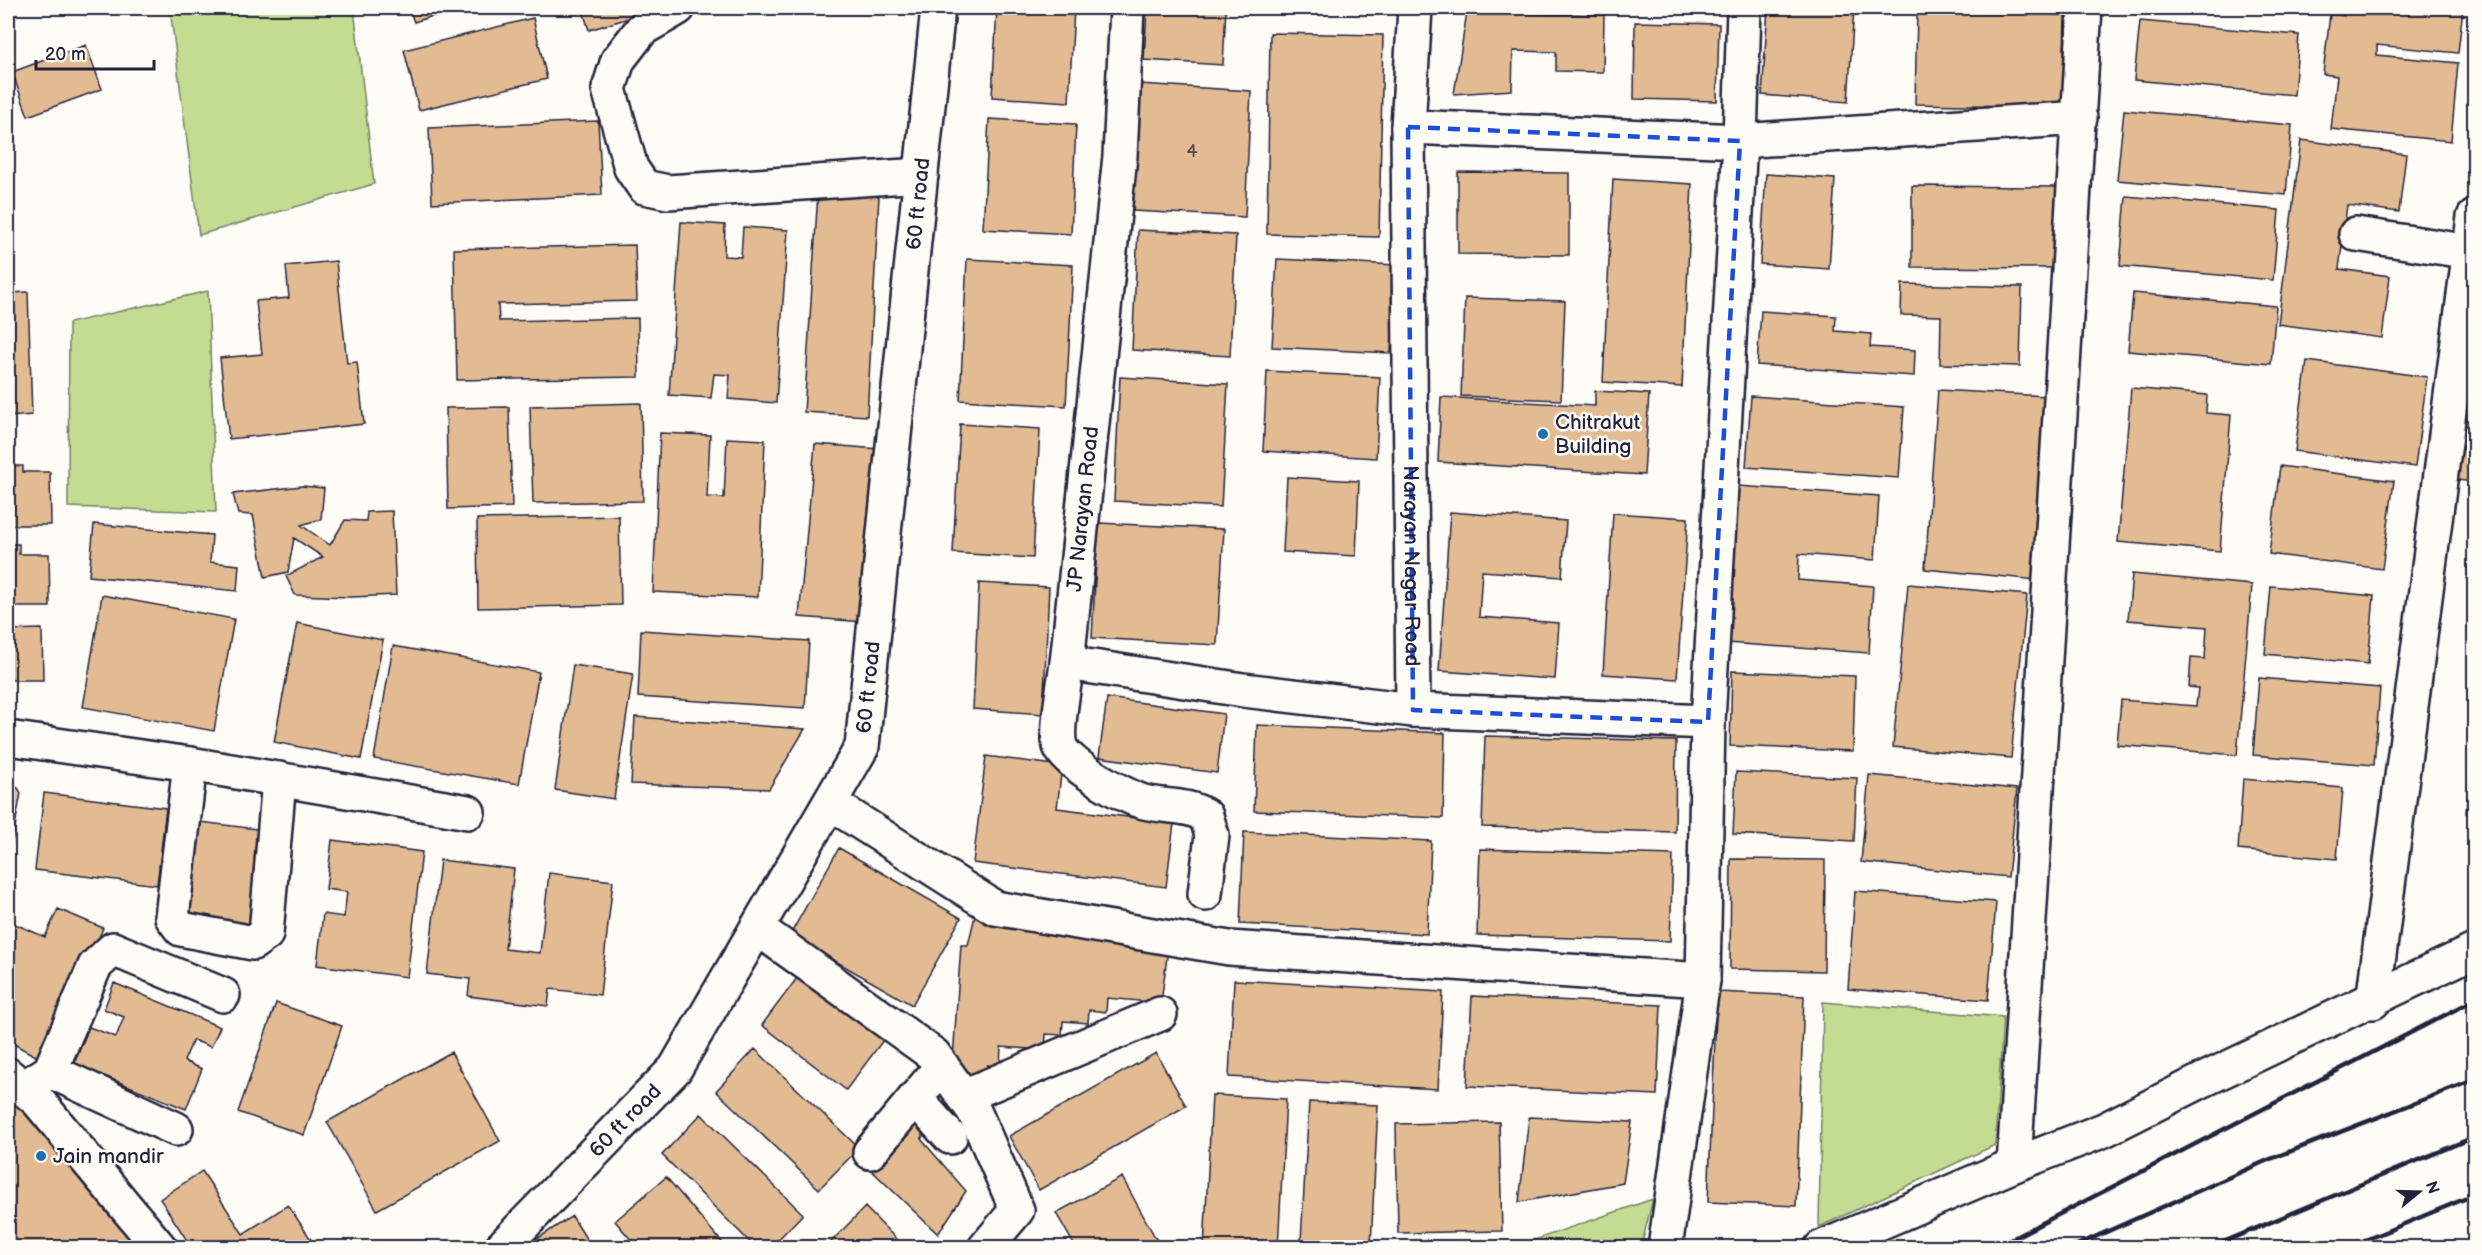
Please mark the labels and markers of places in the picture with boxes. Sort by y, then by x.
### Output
place label: Chitrakut Building [1555,410,1641,459]
marker: Chitrakut Building [1536,427,1550,441]
place label: Jain mandir [53,1144,164,1169]
marker: Jain mandir [34,1149,48,1163]

